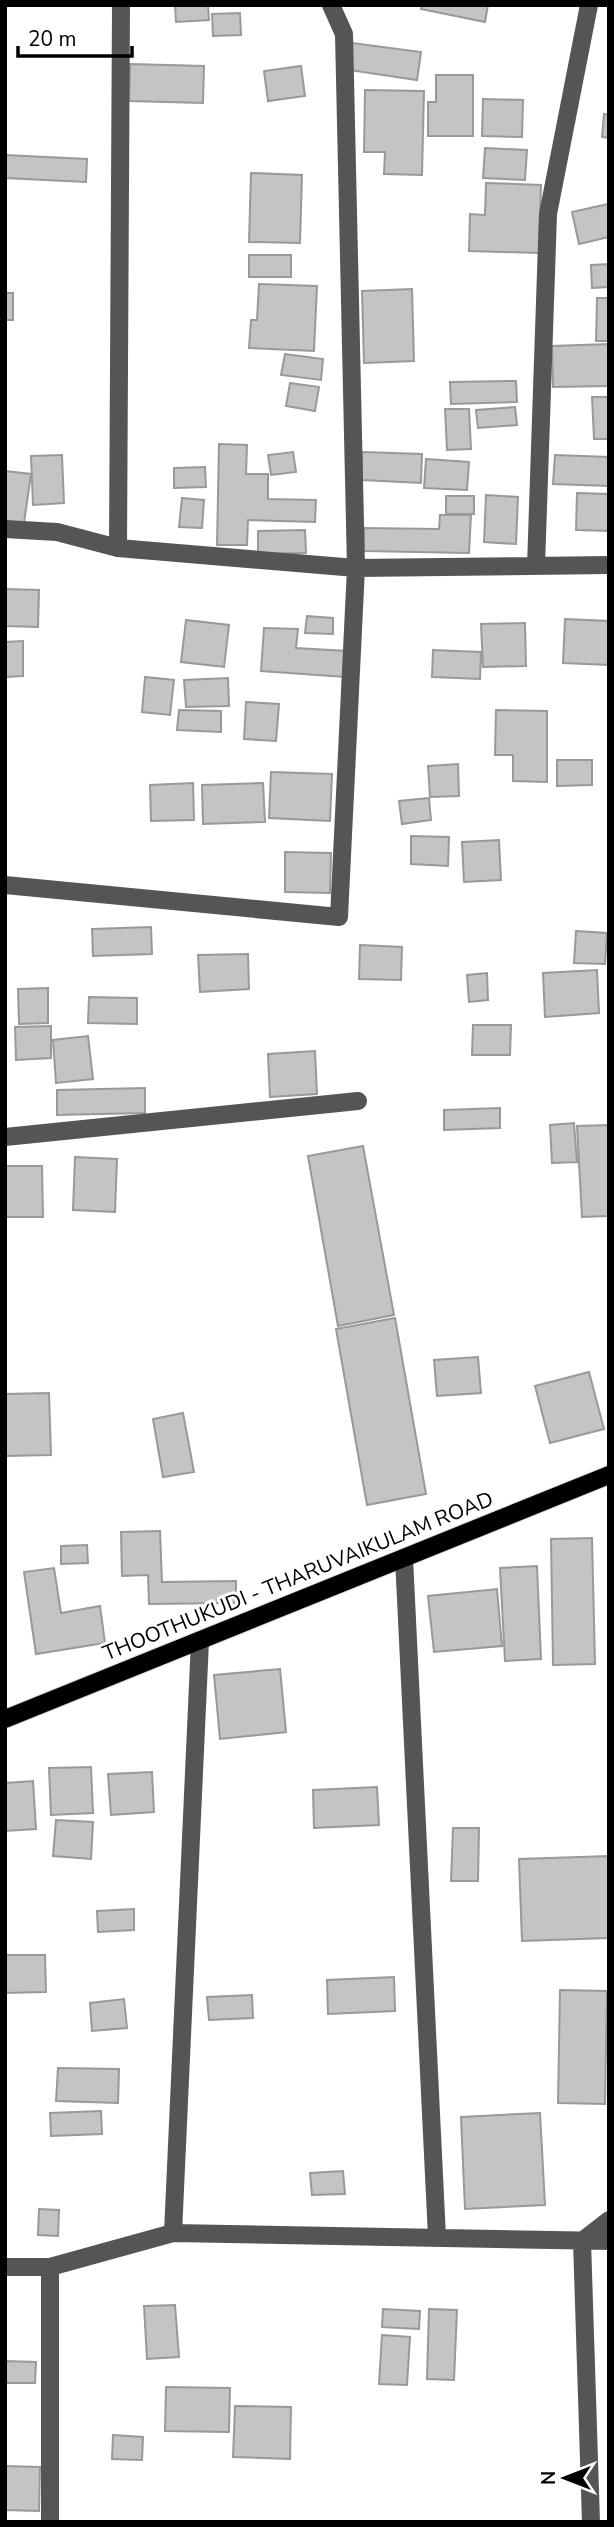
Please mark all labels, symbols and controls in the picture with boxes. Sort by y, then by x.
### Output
scale bar [18,14,131,58]
text: 20 m [28,25,77,53]
street label: THOOTHUKUDI - THARUVAIKULAM ROAD [99,1485,497,1667]
north arrow [530,2443,600,2513]
text: N [536,2471,562,2485]

